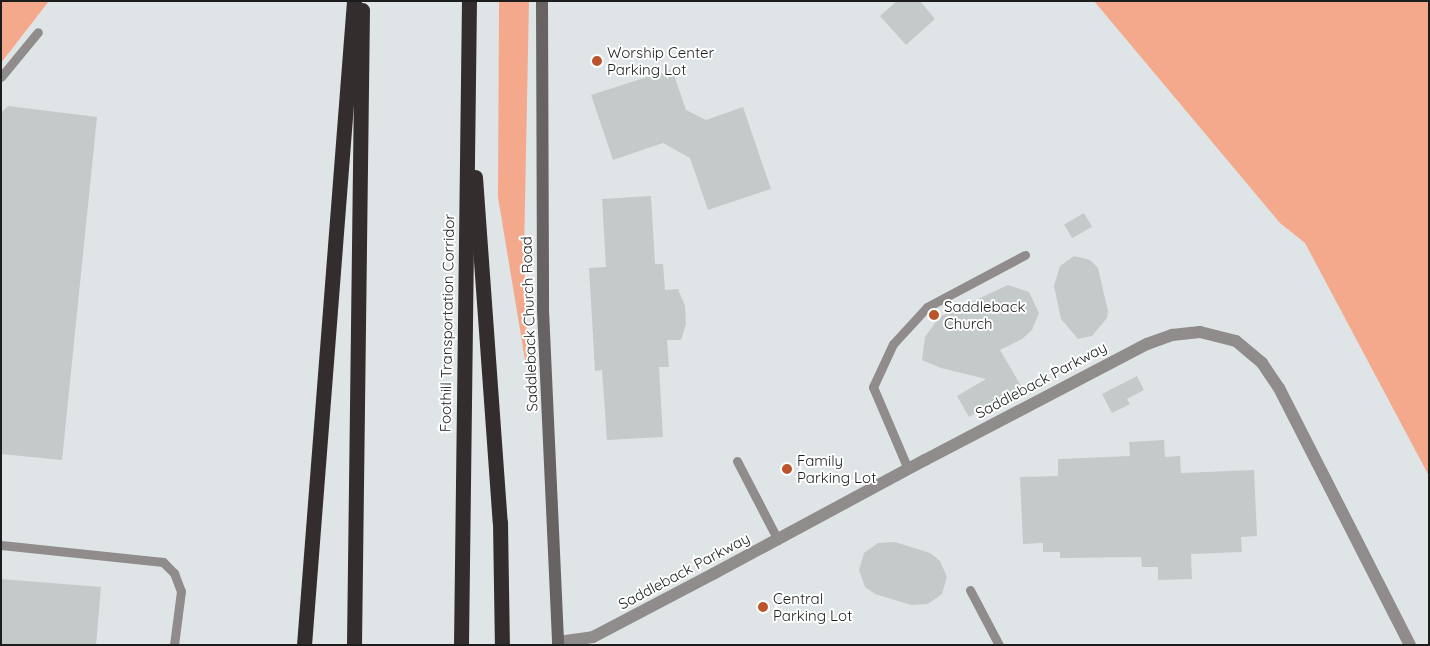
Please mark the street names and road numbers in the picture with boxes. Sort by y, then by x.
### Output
street label: Foothill Transportation Corridor [436,214,458,432]
street label: Saddleback Church Road [517,236,541,412]
street label: Saddleback Parkway [972,338,1110,422]
street label: Saddleback Parkway [615,529,753,613]

